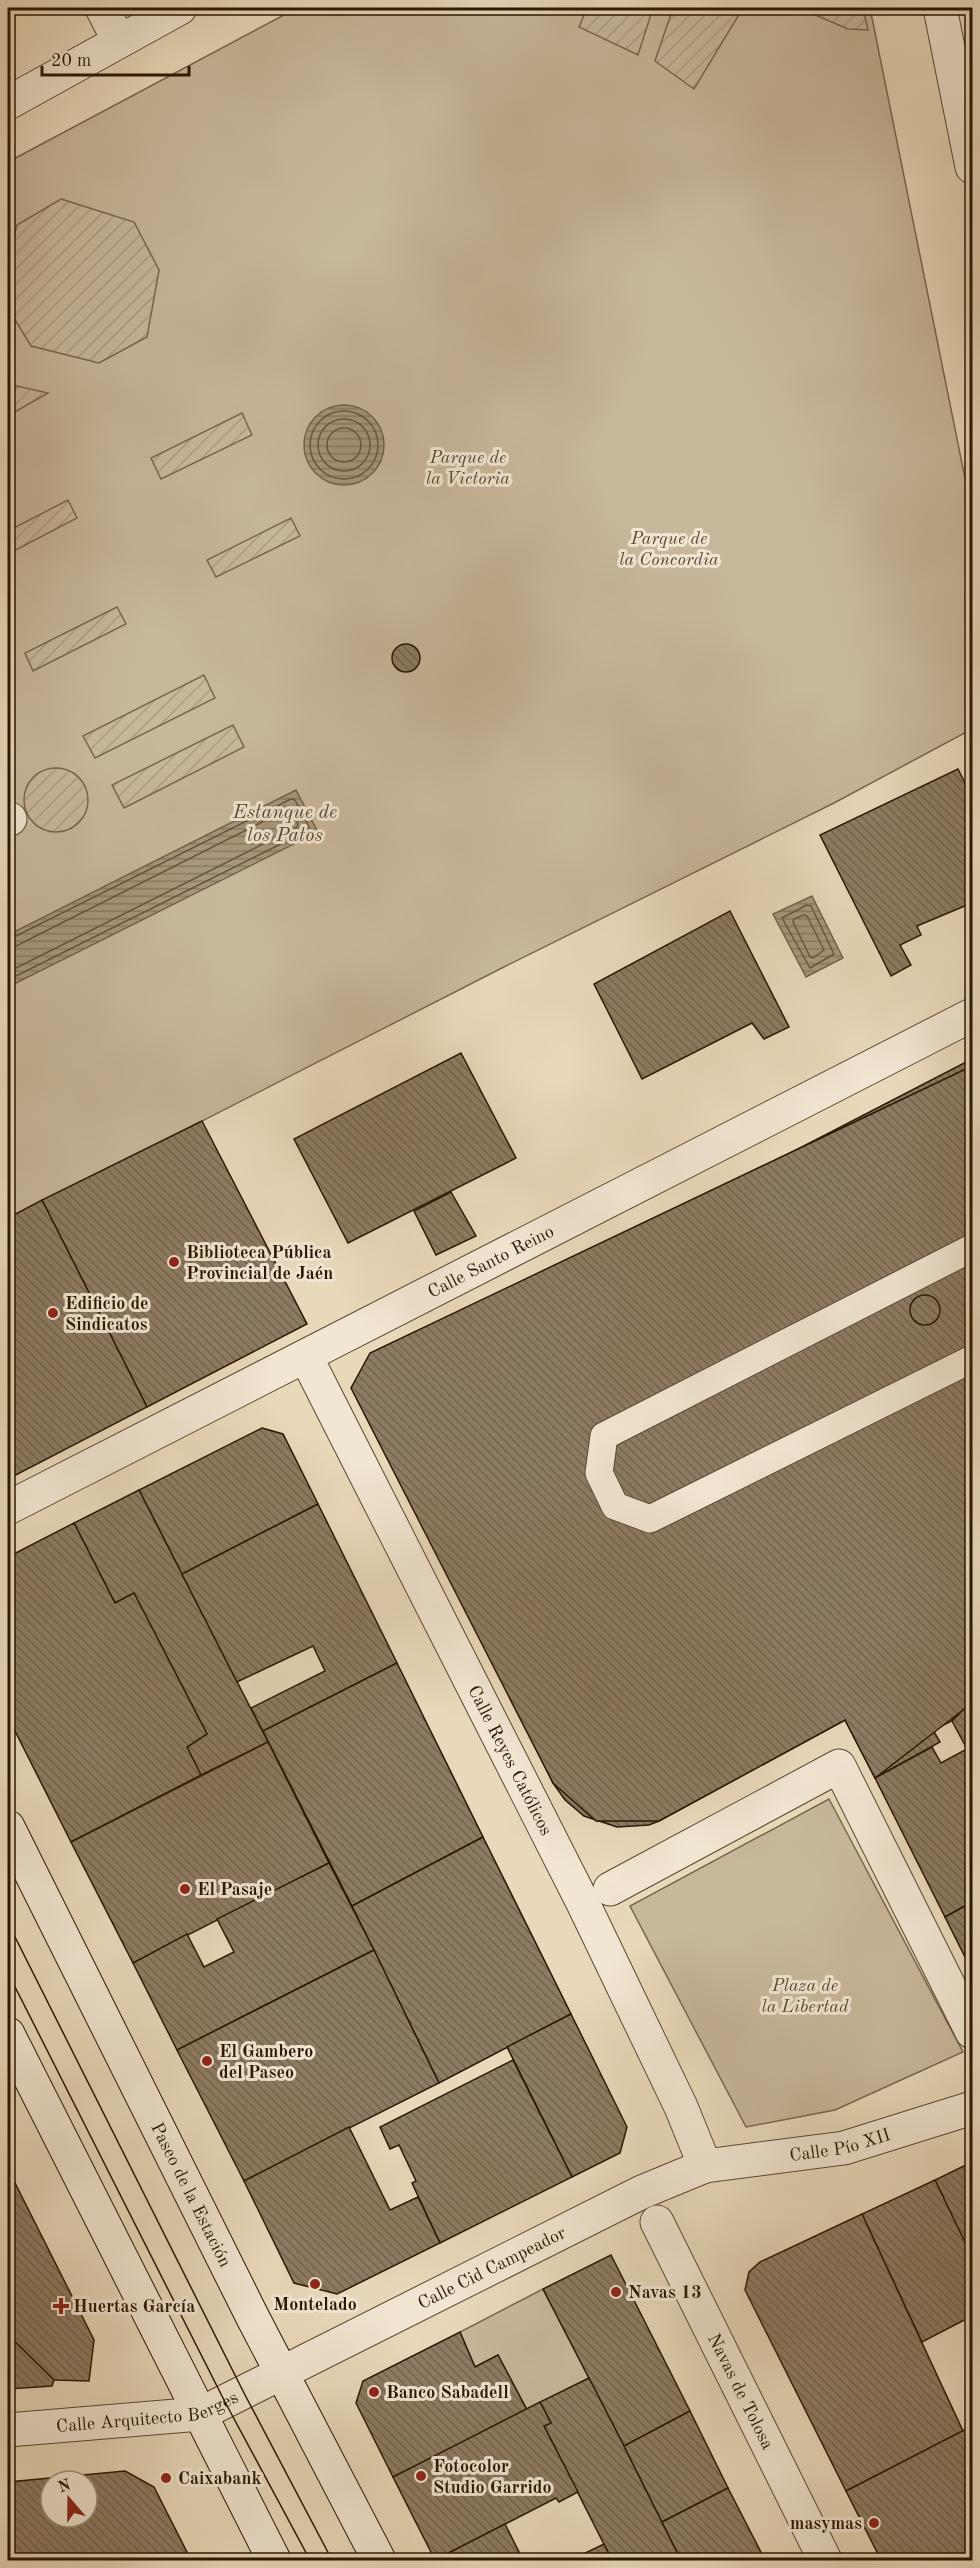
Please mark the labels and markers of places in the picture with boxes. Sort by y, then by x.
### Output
place label: Biblioteca Pública Provincial de Jaén [186,1244,333,1283]
marker: Biblioteca Pública Provincial de Jaén [167,1255,181,1269]
place label: Edificio de Sindicatos [65,1295,149,1334]
marker: Edificio de Sindicatos [46,1306,60,1320]
place label: El Pasaje [197,1881,272,1899]
marker: El Pasaje [178,1882,192,1896]
place label: El Gambero del Paseo [219,2043,313,2082]
marker: El Gambero del Paseo [200,2054,214,2068]
marker: Montelado [308,2277,322,2291]
place label: Navas 13 [628,2284,702,2302]
marker: Navas 13 [609,2285,623,2299]
place label: Montelado [273,2296,357,2314]
place label: Huertas García [73,2298,195,2316]
marker: Huertas García [54,2299,68,2313]
place label: Banco Sabadell [386,2384,509,2402]
marker: Banco Sabadell [367,2385,381,2399]
place label: Fotocolor Studio Garrido [433,2458,552,2497]
marker: Fotocolor Studio Garrido [414,2469,428,2483]
place label: Caixabank [178,2470,262,2488]
marker: Caixabank [159,2471,173,2485]
place label: masymas [790,2515,862,2533]
marker: masymas [867,2516,881,2530]

